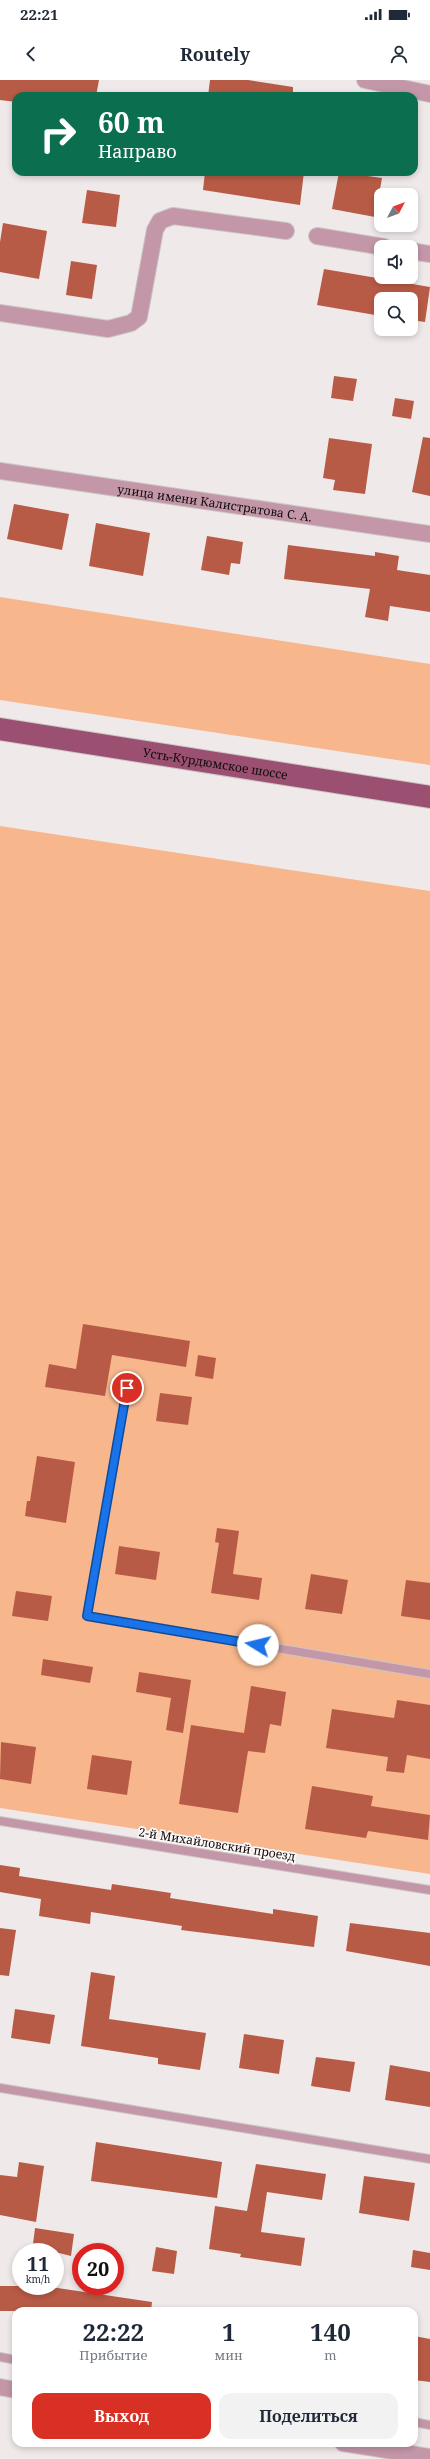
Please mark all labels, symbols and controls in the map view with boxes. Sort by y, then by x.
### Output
text: 22:21 [20,4,58,24]
text: Routely [180,42,250,66]
icon: back [20,43,42,65]
icon: person [388,43,410,65]
text: 60 m [98,103,165,141]
icon: right [32,108,84,160]
text: Направо [98,139,177,163]
north arrow [374,188,418,232]
map controls [374,188,418,336]
button: sound [374,240,418,284]
button: search [374,292,418,336]
street label: улица имени Калистратова С. А. [116,480,313,525]
street label: Усть-Курдюмское шоссе [142,743,289,783]
pin [110,1371,144,1405]
icon: arrive [116,1377,138,1399]
position arrow [237,1624,279,1666]
street label: 2-й Михайловский проезд [137,1823,297,1865]
speed limit sign: 20 [72,2243,124,2295]
text: 11 [27,2250,49,2277]
text: km/h [26,2272,50,2286]
text: 22:22 [83,2315,144,2348]
text: 1 [222,2315,236,2348]
text: 140 [310,2315,351,2348]
text: Прибытие [79,2346,147,2364]
text: мин [215,2346,243,2364]
text: m [324,2346,337,2364]
button: Выход [32,2393,211,2439]
button: Поделиться [219,2393,398,2439]

